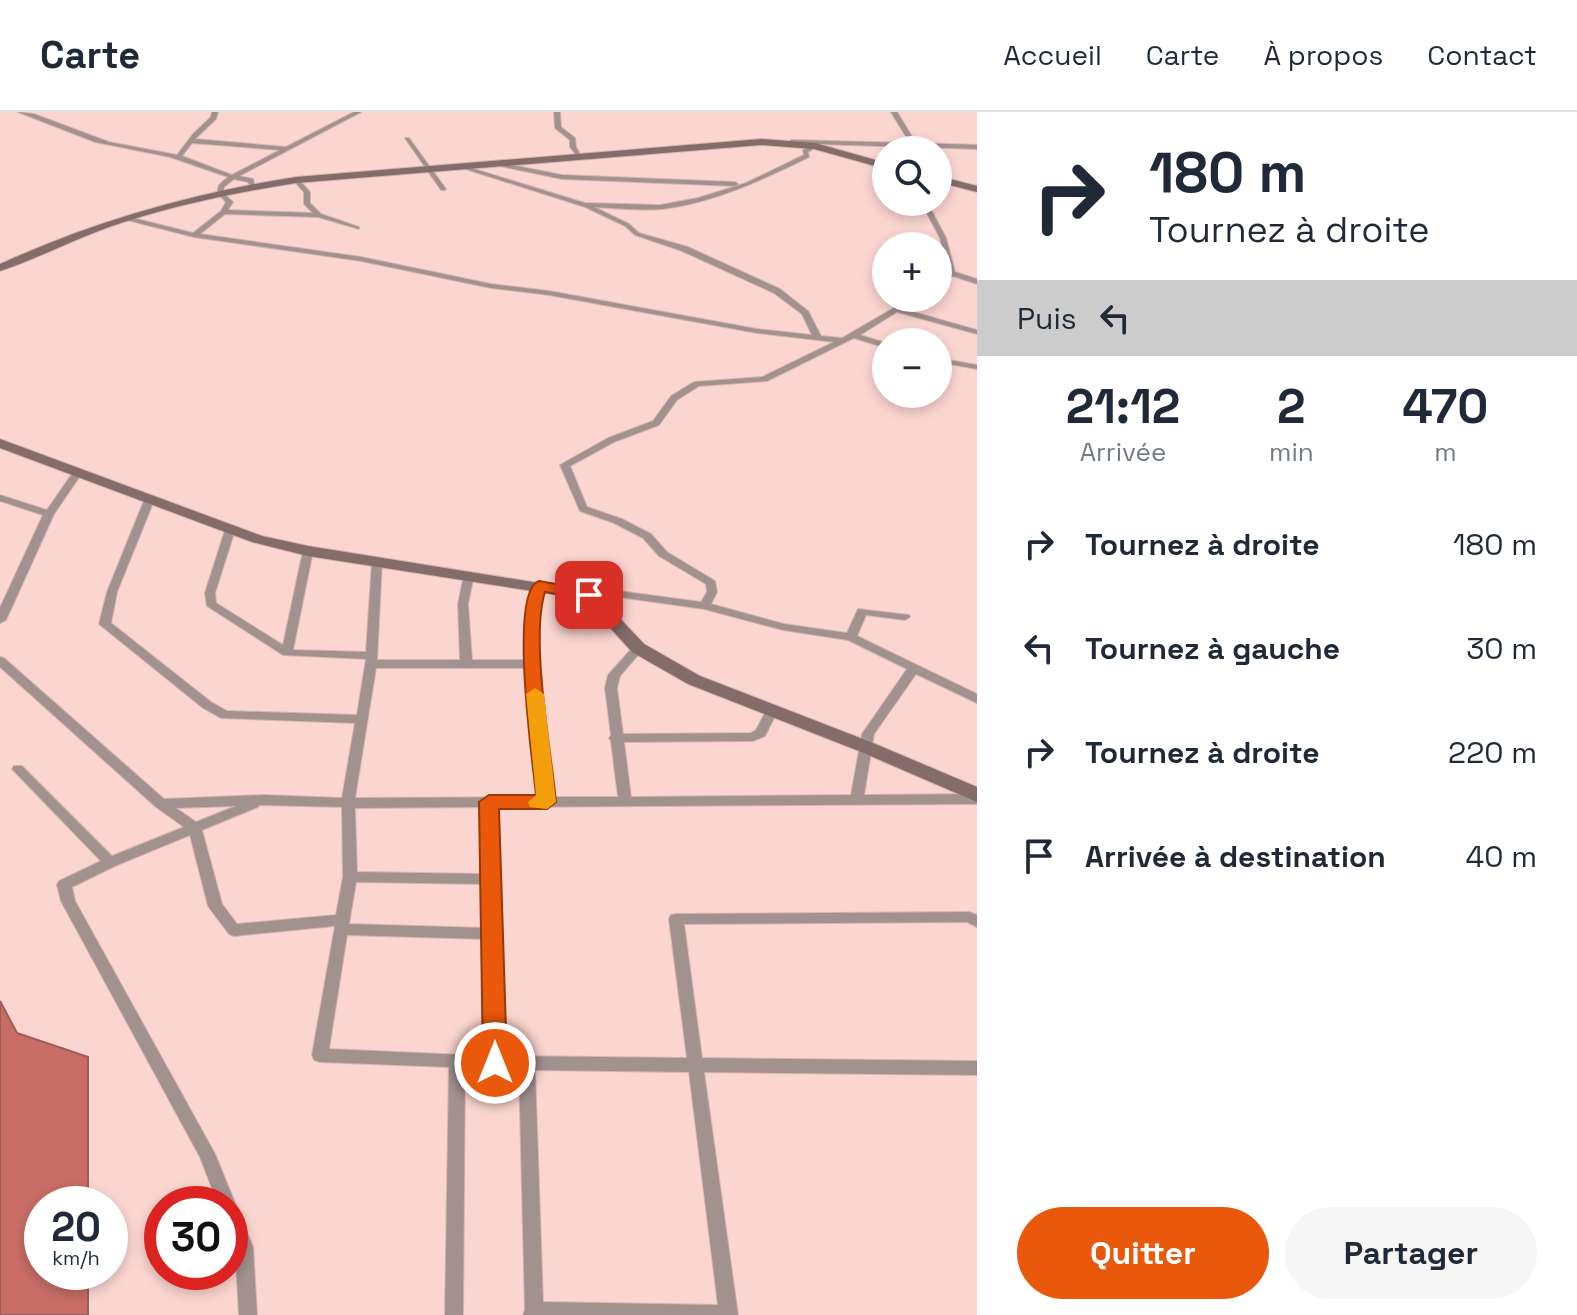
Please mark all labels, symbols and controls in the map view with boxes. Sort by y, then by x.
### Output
text: Carte [40,31,140,79]
text: Accueil [1003,37,1102,73]
text: Carte [1146,37,1219,73]
text: À propos [1263,37,1383,73]
text: Contact [1427,37,1537,73]
map controls [872,136,952,408]
button: search [872,136,952,216]
text: 180 m [1149,137,1306,208]
icon: right [1017,144,1121,248]
text: Tournez à droite [1149,207,1430,253]
button: + [872,232,952,312]
icon: left [1093,296,1137,340]
text: Puis [1017,299,1077,338]
button: − [872,328,952,408]
text: 21:12 [1066,376,1180,437]
text: 2 [1277,376,1306,437]
text: 470 [1402,376,1488,437]
text: Arrivée [1080,435,1166,469]
text: min [1269,435,1314,469]
text: m [1434,435,1457,469]
icon: right [1017,522,1061,566]
text: Tournez à droite [1085,525,1319,564]
text: 180 m [1453,525,1537,564]
pin [555,561,623,629]
icon: arrive [567,573,611,617]
icon: left [1017,626,1061,670]
text: Tournez à gauche [1085,629,1340,668]
text: 30 m [1466,629,1537,668]
icon: right [1017,730,1061,774]
text: Tournez à droite [1085,733,1319,772]
text: 220 m [1448,733,1537,772]
icon: arrive [1017,834,1061,878]
text: Arrivée à destination [1085,837,1386,876]
text: 40 m [1466,837,1537,876]
position arrow [453,1021,537,1105]
speed limit sign: 30 [144,1186,248,1290]
text: 20 [51,1202,101,1253]
button: Quitter [1017,1207,1269,1299]
button: Partager [1285,1207,1537,1299]
text: km/h [52,1245,100,1271]

